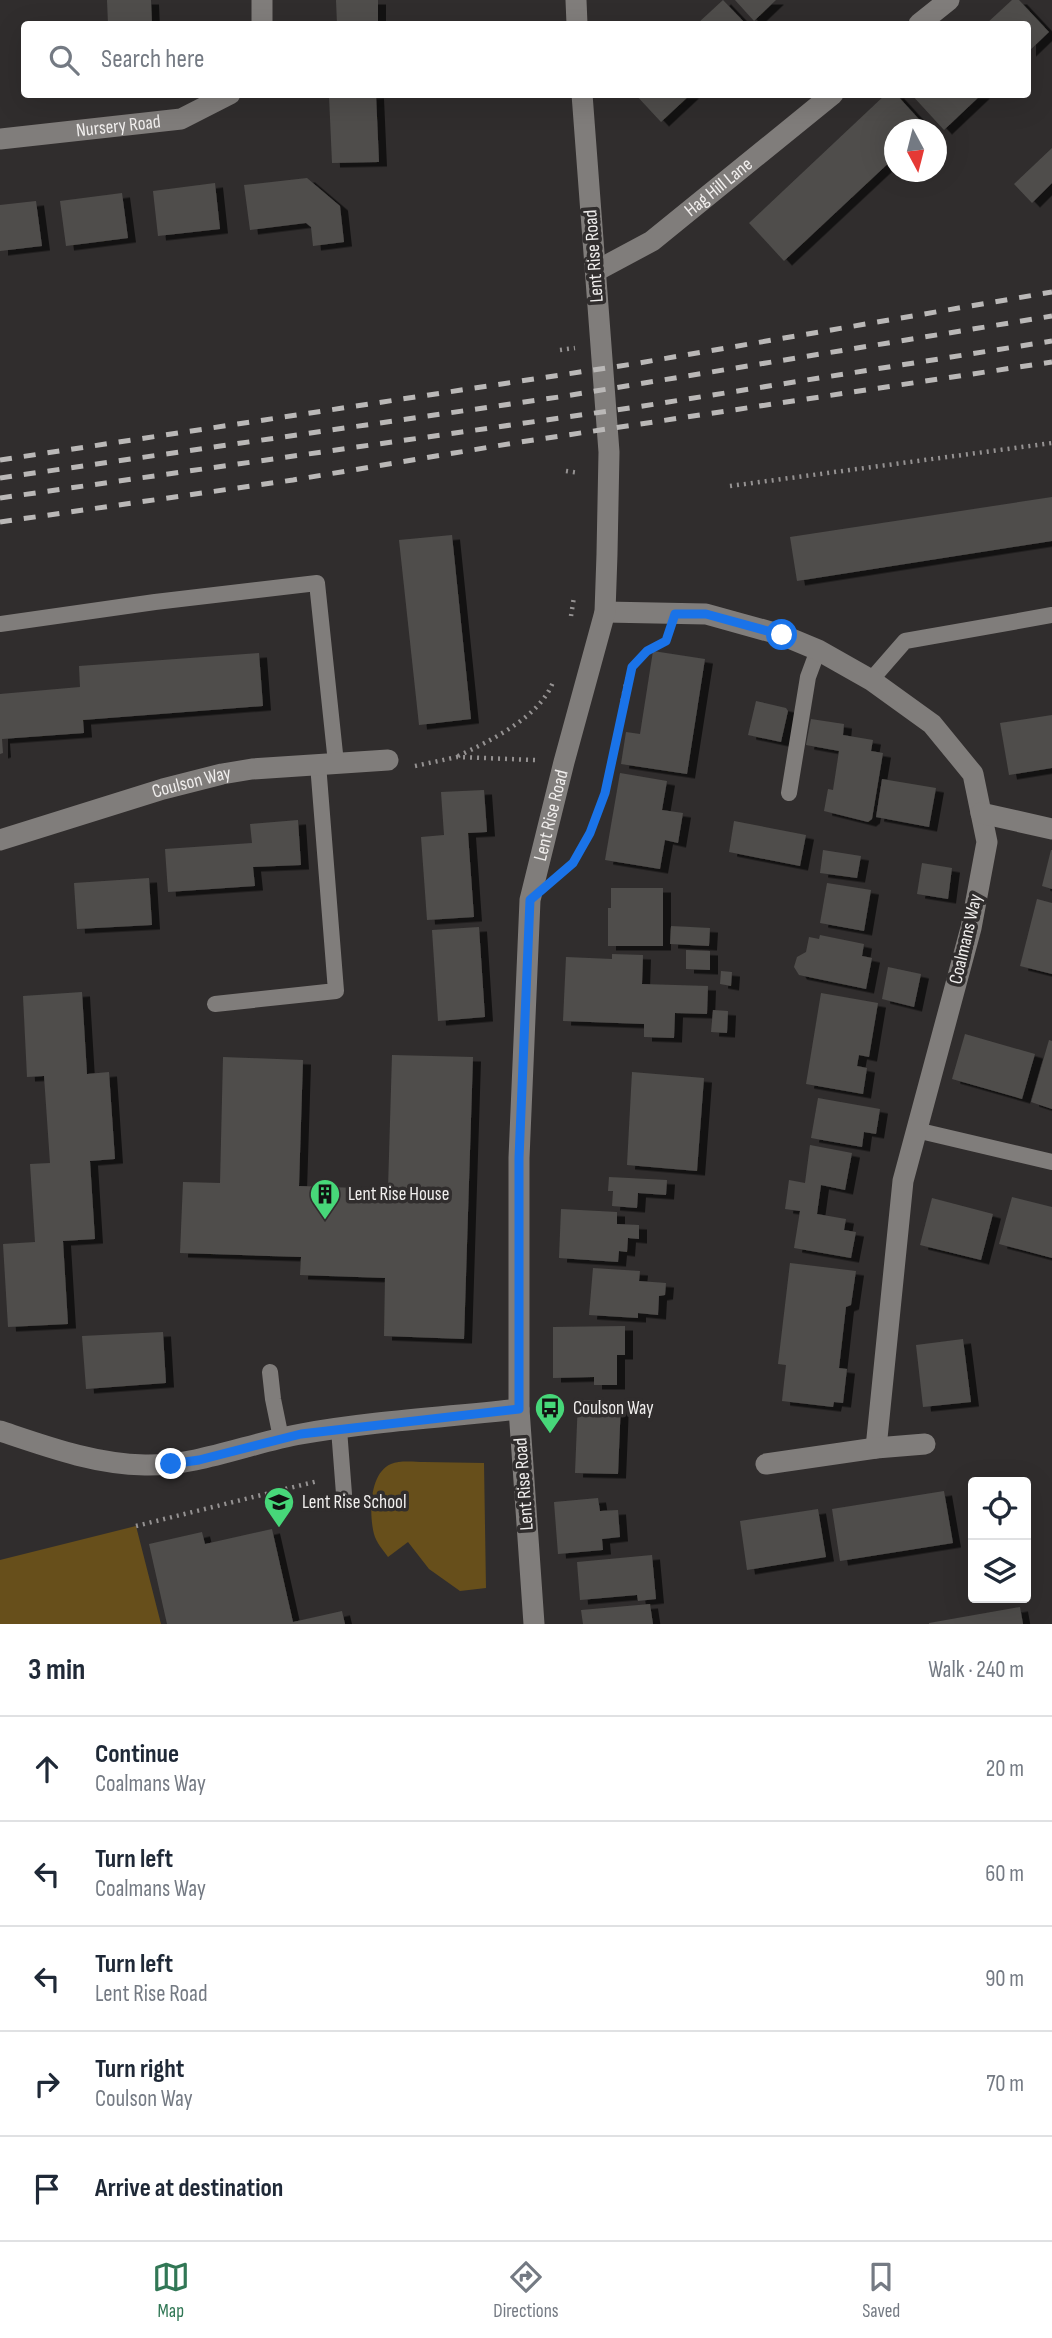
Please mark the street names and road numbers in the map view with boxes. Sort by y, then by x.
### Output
street label: Nursery Road [75,110,162,142]
street label: Hag Hill Lane [680,153,757,222]
street label: Lent Rise Road [579,209,609,303]
street label: Coulson Way [149,761,233,803]
street label: Lent Rise Road [529,767,573,863]
street label: Coalmans Way [944,891,988,986]
street label: Lent Rise Road [509,1437,539,1531]

